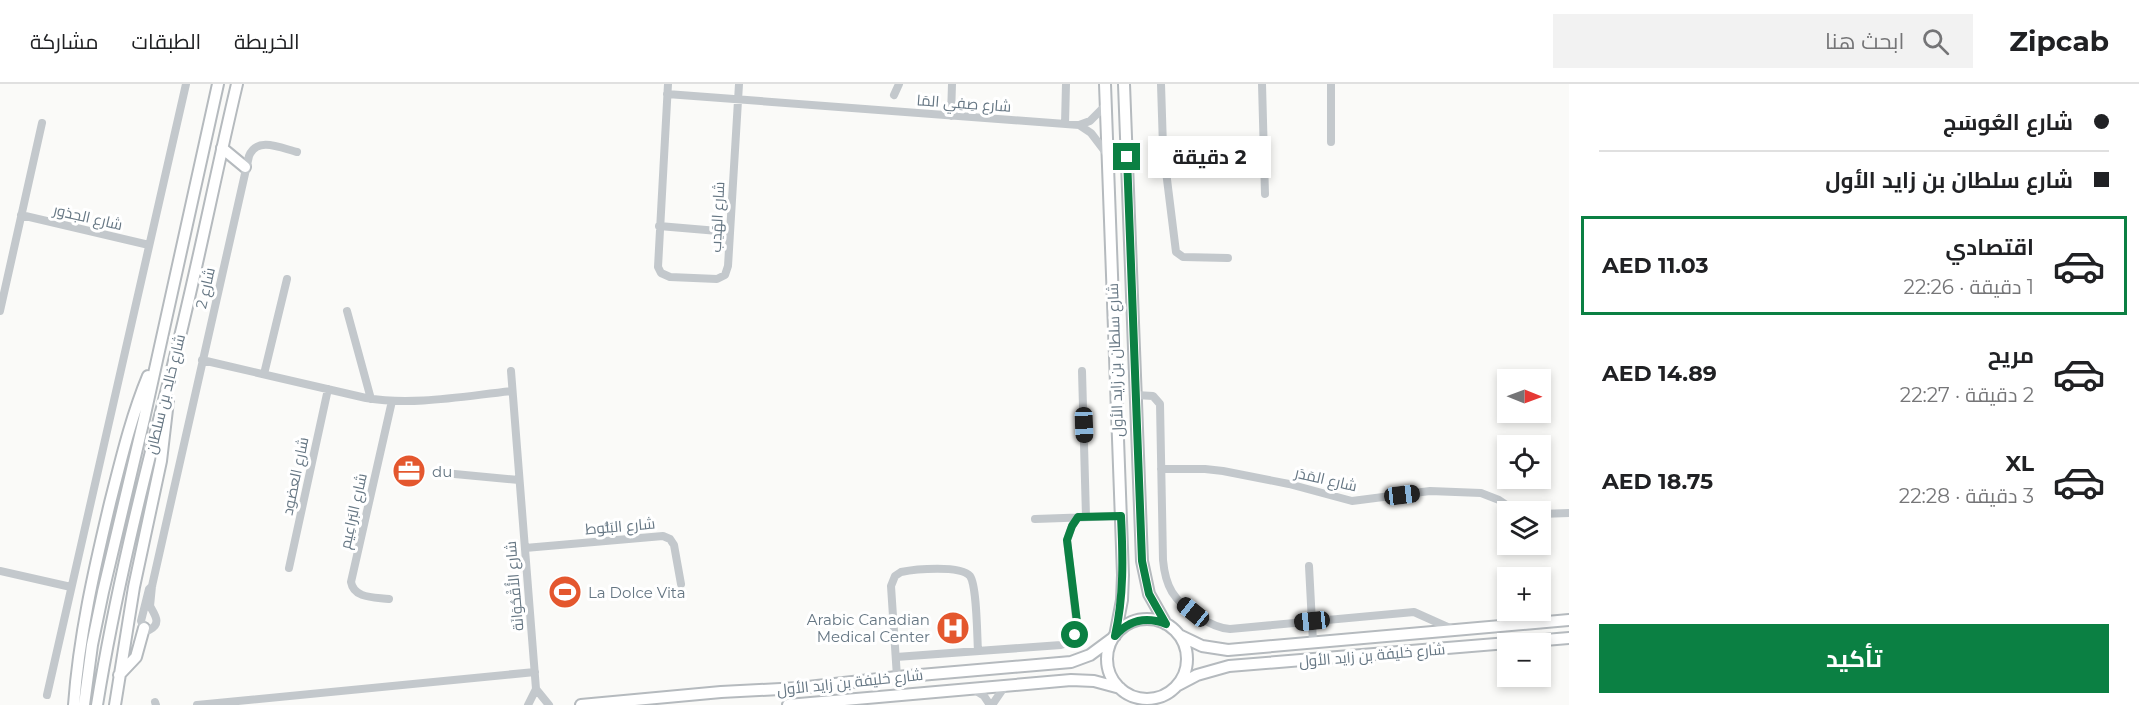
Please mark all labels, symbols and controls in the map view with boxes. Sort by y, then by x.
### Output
search box [1553,14,1973,68]
text: Zipcab [2009,24,2109,58]
icon: search [1919,25,1952,58]
text: ابحث هنا [1825,28,1904,55]
text: مشاركة [30,29,99,54]
text: الطبقات [132,29,201,54]
text: الخريطة [234,29,300,54]
street label: شارع صِفِي المَا [916,90,1012,119]
text: شارع العُوسَج [1943,109,2073,136]
callout: 2 دقيقة [1148,136,1271,178]
route end [1113,143,1140,170]
text: 2 دقيقة [1172,145,1247,169]
text: شارع سلطان بن زايد الأول [1825,167,2073,194]
street label: شارع الهَدِب [706,181,730,253]
street label: شارع الجذور [50,200,124,236]
text: اقتصادي [1945,234,2034,261]
icon: car [2052,239,2106,293]
text: AED 11.03 [1602,252,1708,279]
street label: شارع 2 [191,266,221,311]
text: 1 دقيقة · 22:26 [1904,275,2034,299]
street label: شارع سلطان بن زايد الأول [1103,283,1129,437]
street label: شارع خالِد بن سلطان [141,332,191,456]
text: مريح [1988,342,2034,369]
icon: car [2052,347,2106,401]
text: AED 14.89 [1602,360,1717,387]
north arrow [1497,369,1551,423]
map controls [1497,369,1551,687]
text: 2 دقيقة · 22:27 [1900,383,2034,407]
car [1074,407,1094,443]
street label: شارع العضود [277,435,315,517]
button: locate [1497,435,1551,489]
text: XL [2005,450,2034,477]
office icon: du [391,453,427,489]
icon: car [2052,455,2106,509]
place label: du [432,462,452,481]
street label: شارع المَدَر [1292,462,1359,497]
text: AED 18.75 [1602,468,1713,495]
street label: شارع البَراعِيم [335,471,373,551]
car [1383,484,1421,506]
text: 3 دقيقة · 22:28 [1899,484,2034,508]
button: layers [1497,501,1551,555]
street label: شارع البَلُّوط [584,513,656,541]
street label: شارع الأُقْحُوَانَة [500,540,529,632]
button: + [1497,567,1551,621]
sports icon: La Dolce Vita [547,574,583,610]
place label: La Dolce Vita [588,583,686,602]
car [1173,594,1213,630]
place label: Arabic Canadian Medical Center [807,610,930,646]
hospital icon: Arabic Canadian Medical Center [935,610,971,646]
car [1293,610,1331,632]
route start [1061,621,1088,648]
button: تأكيد [1599,624,2109,693]
button: − [1497,633,1551,687]
street label: شارع خليفة بن زايد الأول [1298,639,1446,673]
street label: شارع خليفة بن زايد الأول [776,665,924,701]

